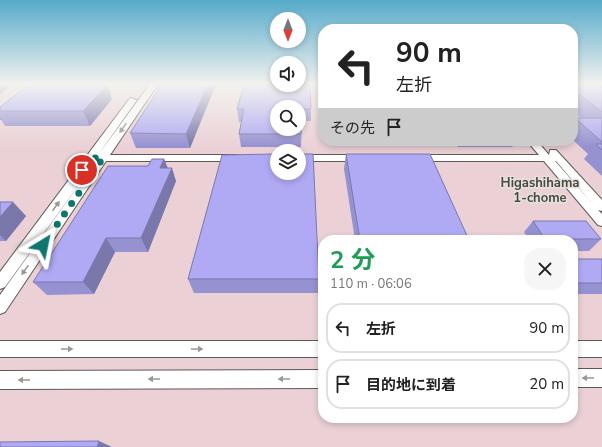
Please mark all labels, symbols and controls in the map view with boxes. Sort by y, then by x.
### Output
north arrow [270,12,306,48]
map controls [270,12,306,180]
text: 90 m [396,34,462,72]
icon: left [330,40,382,92]
button: sound [270,56,306,92]
text: 左折 [396,73,432,97]
button: search [270,100,306,136]
icon: arrive [383,116,405,138]
text: その先 [330,118,375,138]
one-way arrow [119,122,127,133]
button: layers [270,144,306,180]
pin [65,153,99,187]
icon: arrive [71,159,93,181]
district label: Higashihama 1-chome [501,174,579,207]
one-way arrow [52,201,60,212]
position arrow [22,224,64,266]
text: 2 分 [330,244,375,276]
button: close [524,248,566,290]
one-way arrow [21,265,29,276]
text: 110 m · 06:06 [330,275,412,293]
icon: left [332,317,354,339]
text: 90 m [529,318,564,338]
text: 左折 [366,319,396,339]
one-way arrow [61,346,74,352]
one-way arrow [191,346,204,352]
icon: arrive [332,373,354,395]
text: 20 m [529,374,564,394]
text: 目的地に到着 [366,375,456,395]
one-way arrow [581,375,594,381]
one-way arrow [147,376,160,382]
one-way arrow [277,376,290,382]
one-way arrow [17,377,30,383]

